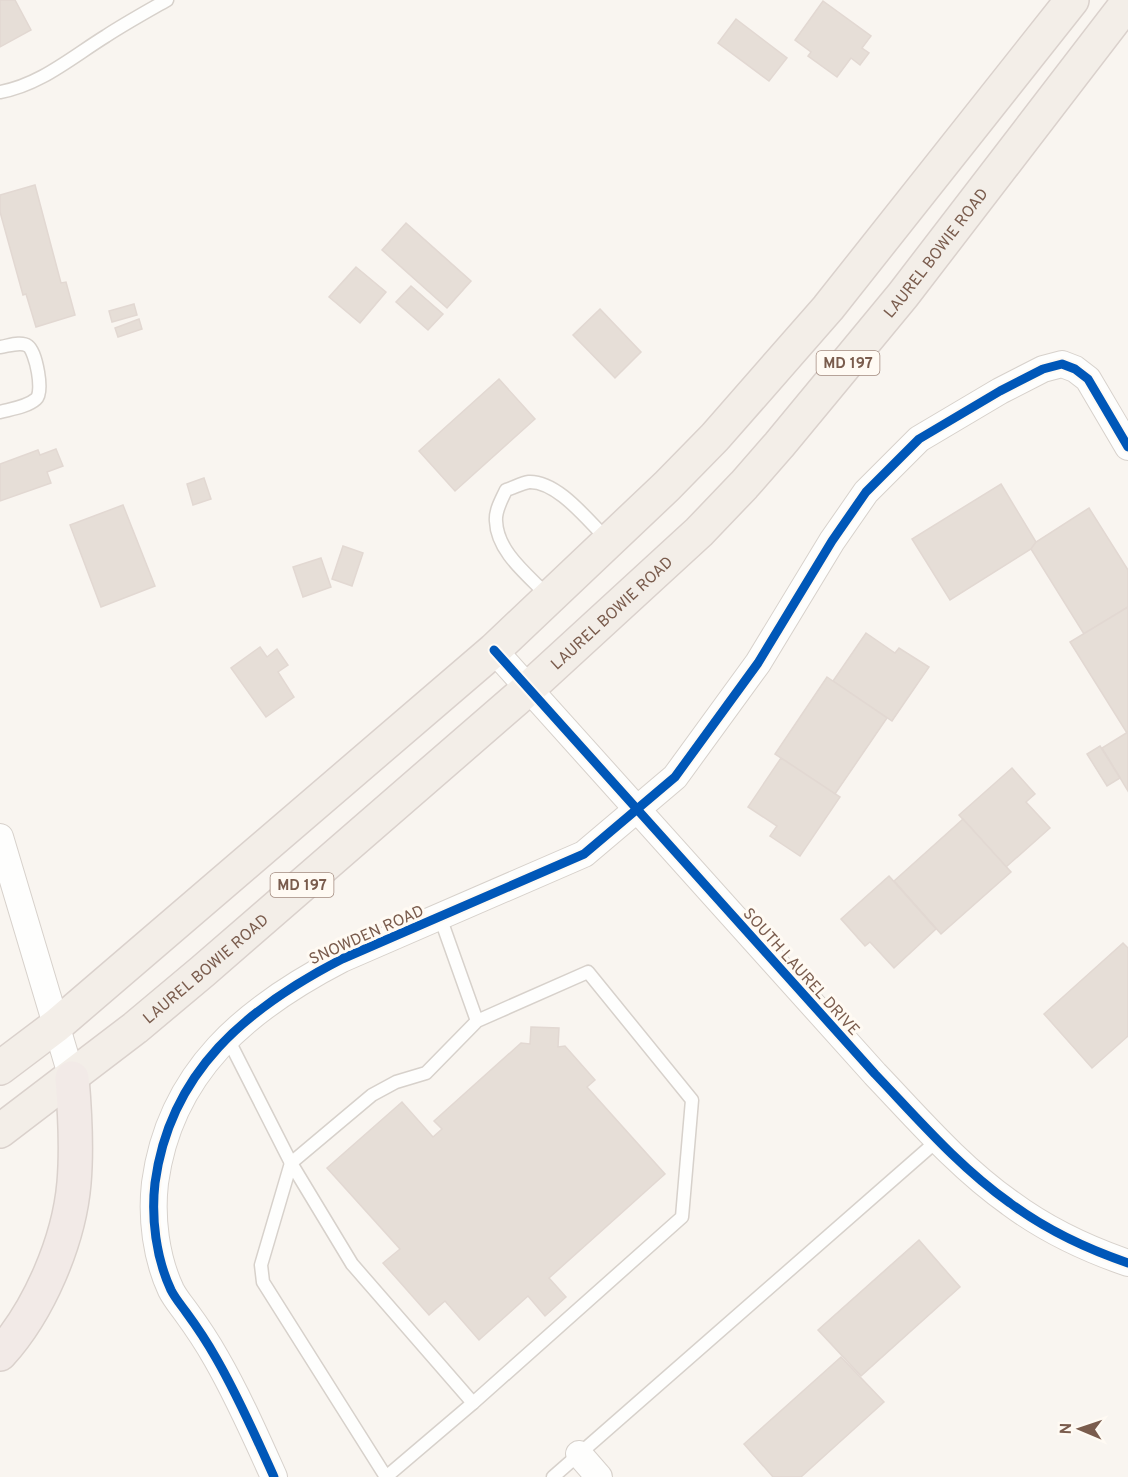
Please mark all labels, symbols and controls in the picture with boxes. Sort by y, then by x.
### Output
street label: LAUREL BOWIE ROAD [880,185,993,323]
road number: MD 197 [816,351,880,375]
street label: LAUREL BOWIE ROAD [547,553,678,675]
road number: MD 197 [270,873,334,897]
street label: SNOWDEN ROAD [306,902,427,970]
street label: SOUTH LAUREL DRIVE [738,904,863,1040]
street label: LAUREL BOWIE ROAD [140,911,273,1029]
north arrow [1050,1399,1110,1459]
text: N [1057,1422,1077,1435]

